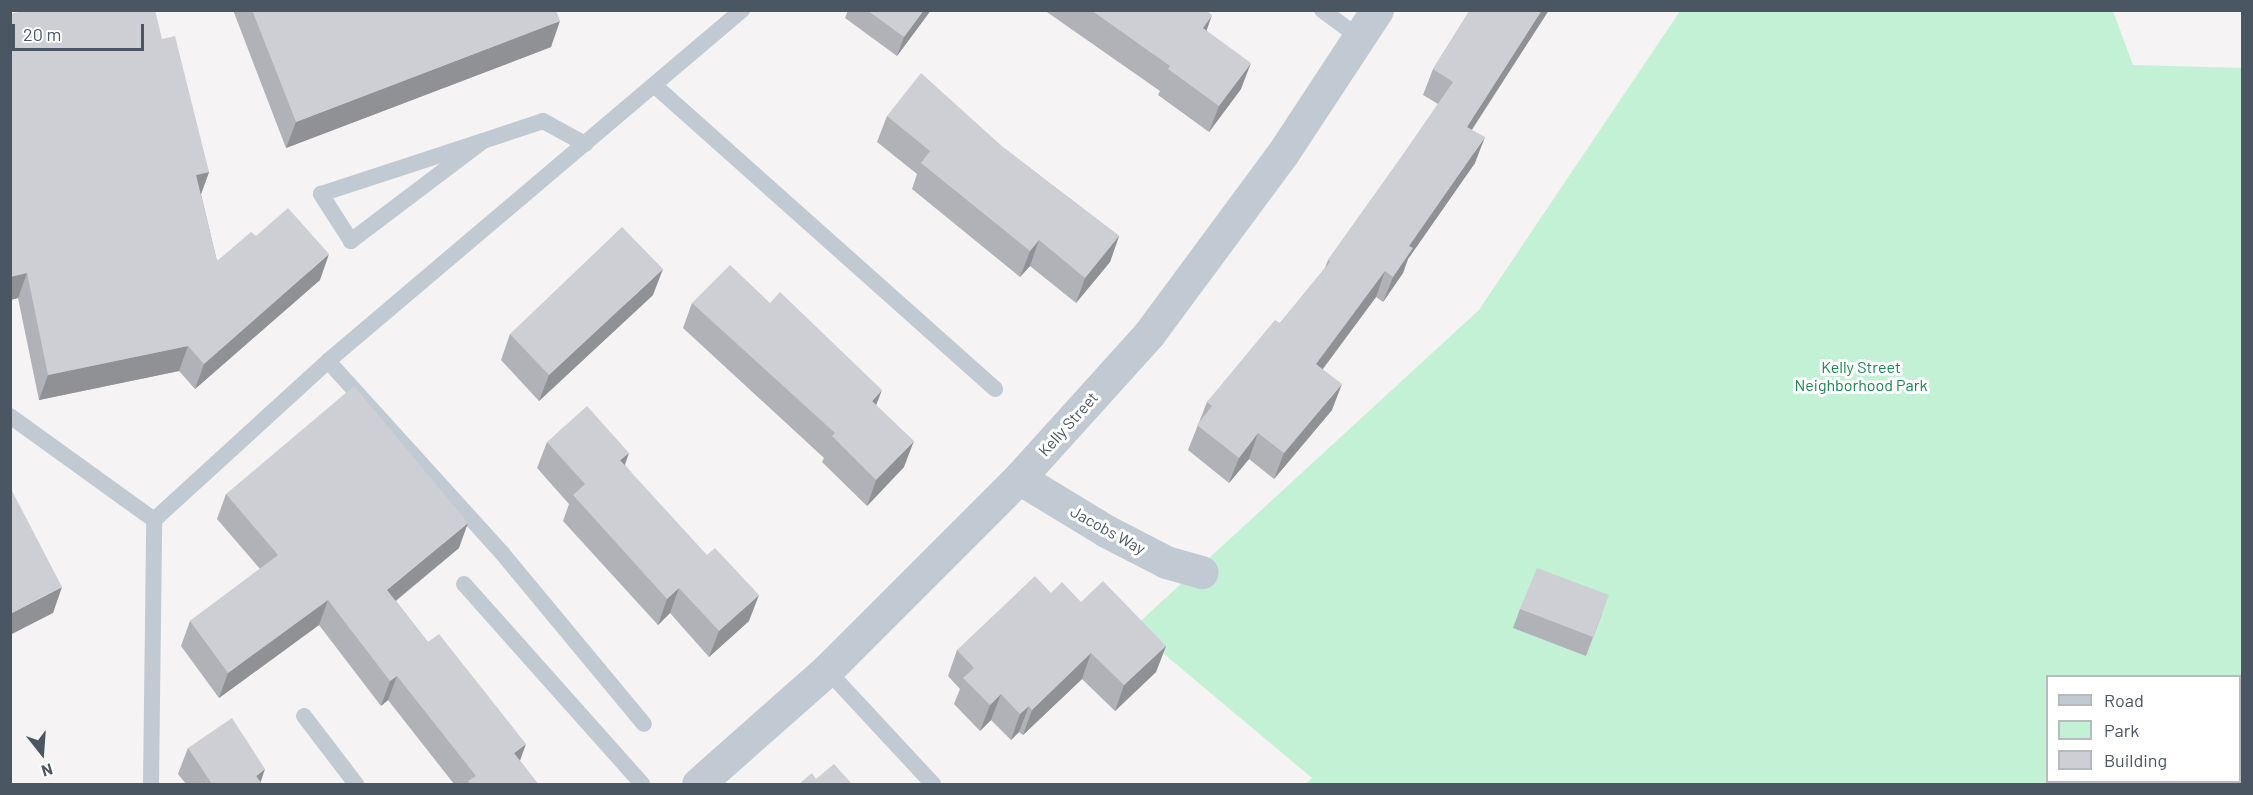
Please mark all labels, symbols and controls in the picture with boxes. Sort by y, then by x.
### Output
scale bar [15,12,147,50]
text: 20 m [23,23,61,45]
park label: Kelly Street Neighborhood Park [1794,357,1928,395]
street label: Kelly Street [1034,388,1102,460]
street label: Jacobs Way [1067,502,1149,558]
legend [2046,675,2241,783]
text: Road [2104,689,2144,711]
text: Park [2104,719,2139,741]
north arrow [12,723,72,783]
text: Building [2104,749,2167,771]
text: N [40,760,55,781]

